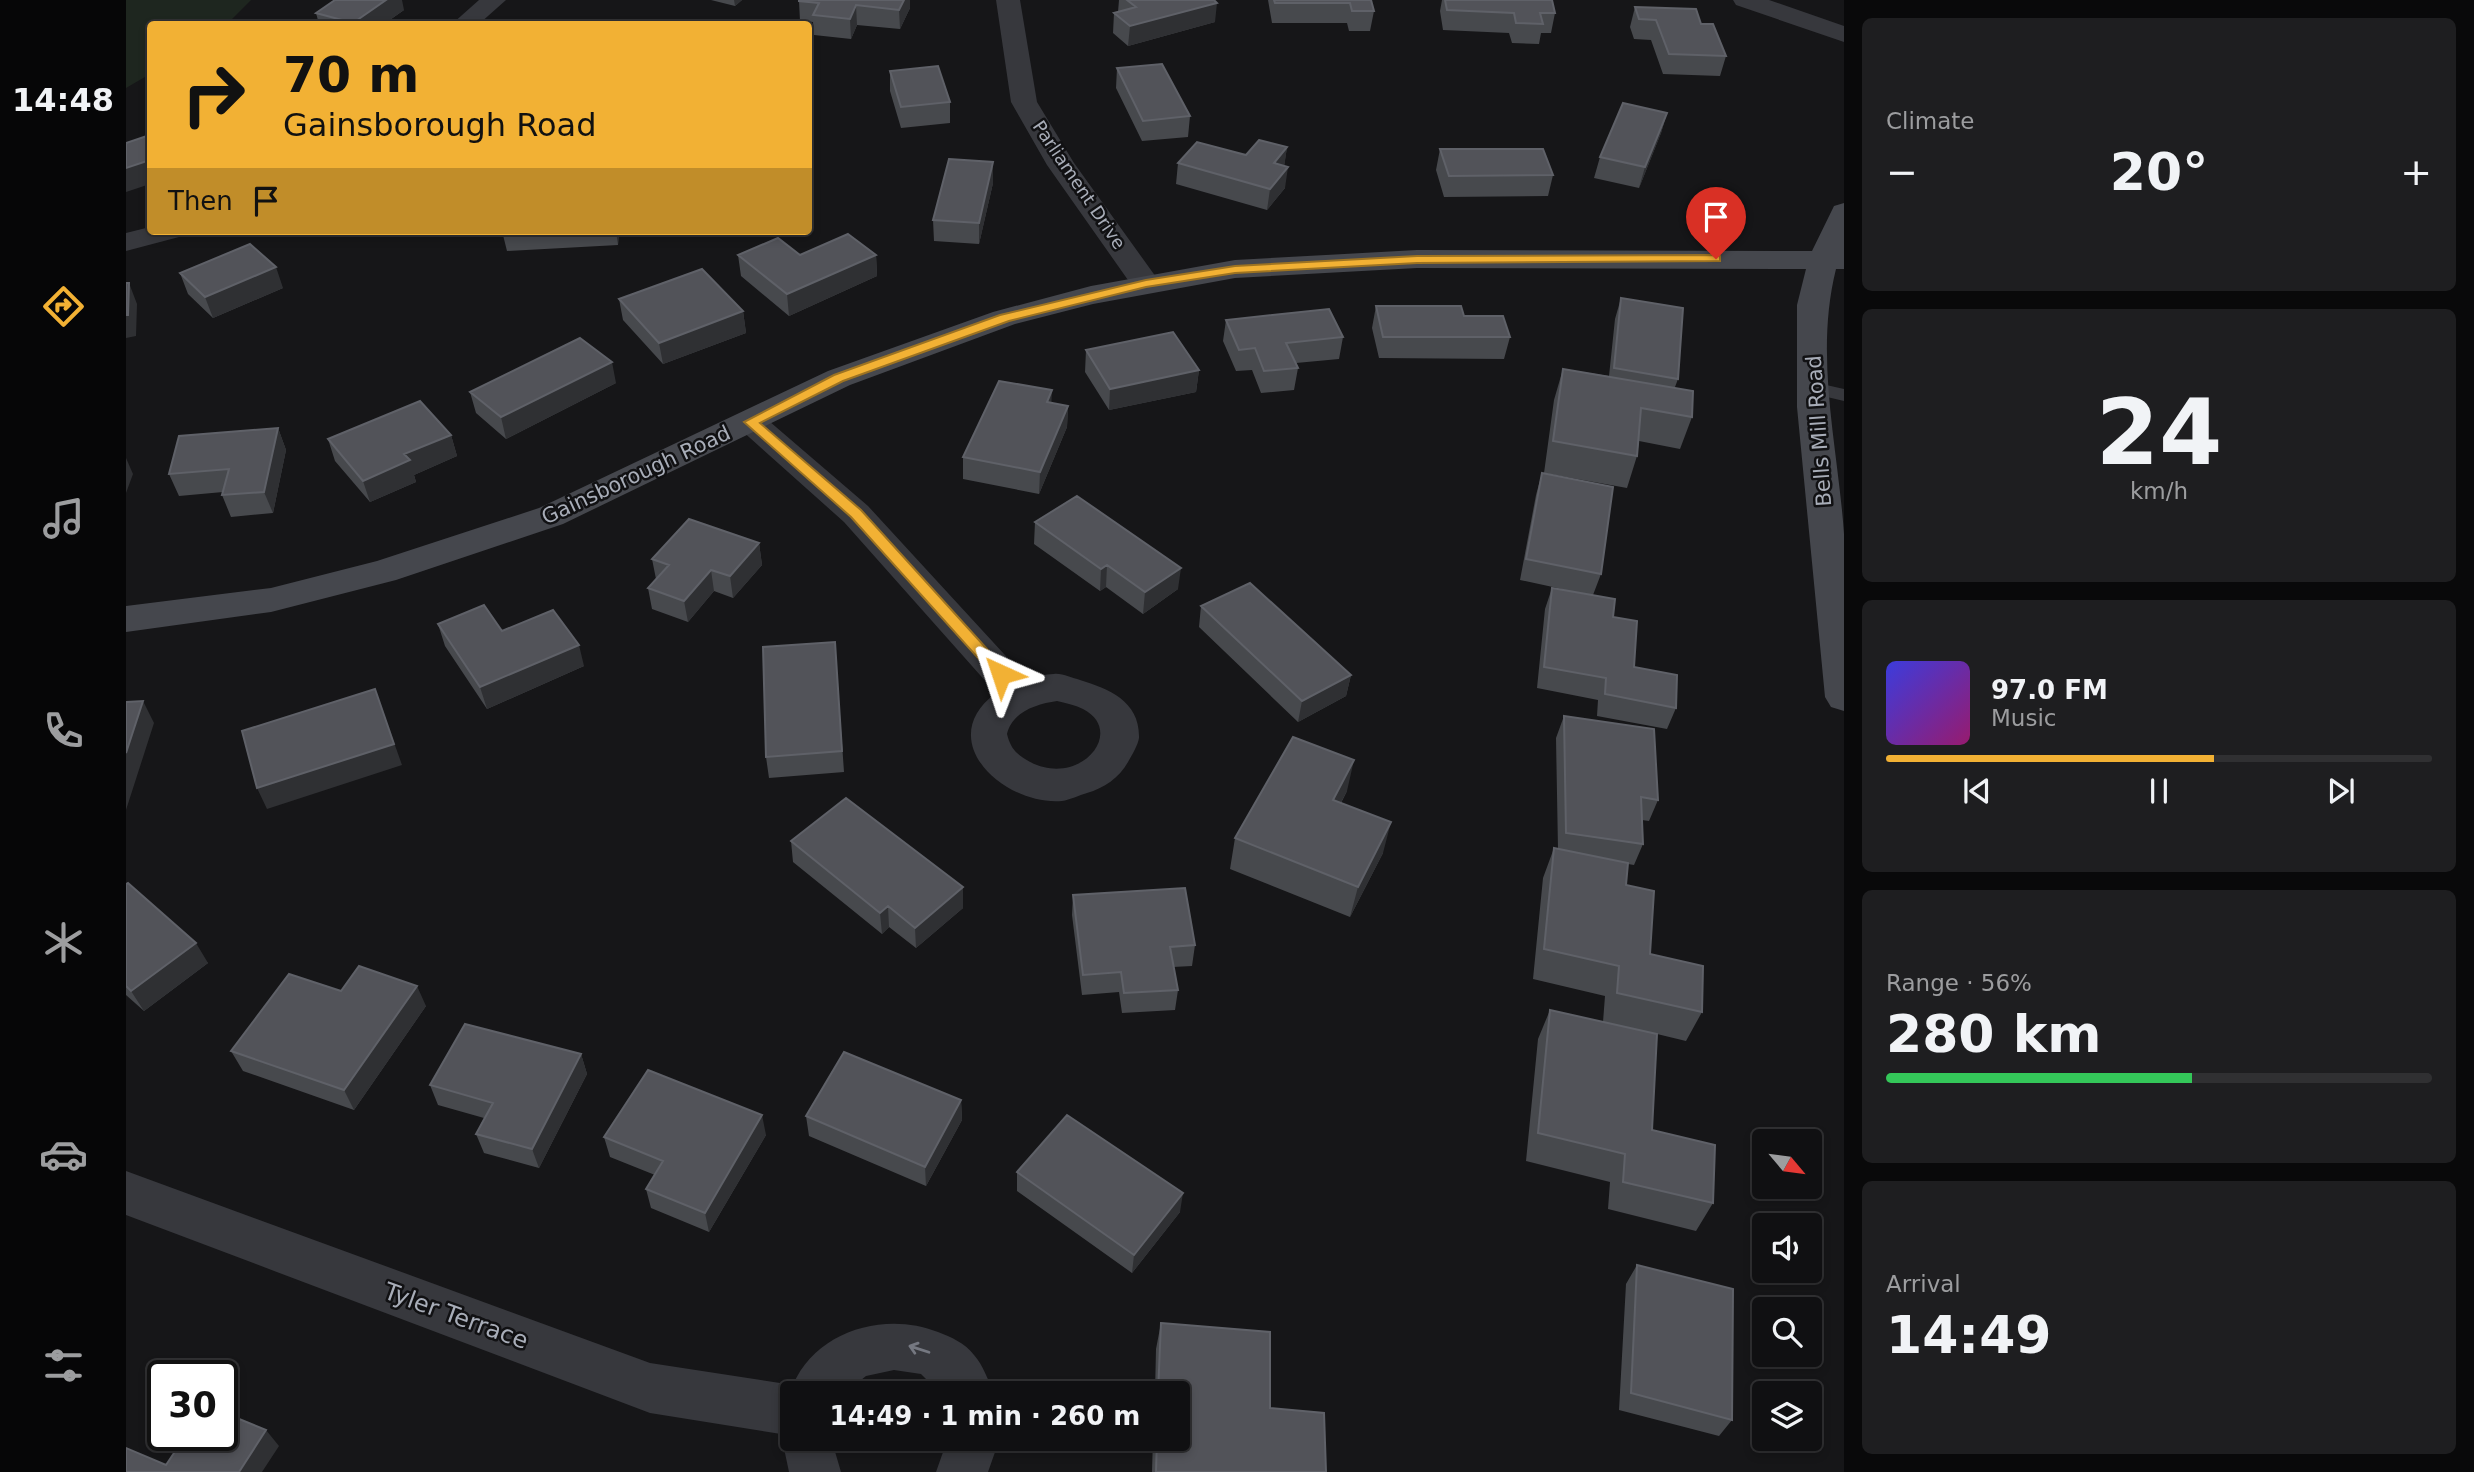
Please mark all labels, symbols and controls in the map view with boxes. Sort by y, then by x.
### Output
text: 70 m [283,47,419,104]
icon: right [168,49,259,140]
text: 14:48 [12,81,114,119]
text: Gainsborough Road [283,106,597,144]
text: Climate [1886,108,1975,134]
street label: Parliament Drive [1029,117,1130,253]
text: 20° [2110,142,2208,202]
text: − [1886,150,1918,194]
text: + [2400,150,2432,194]
icon: arrive [247,182,285,220]
text: Then [168,186,233,216]
pin [1686,187,1746,259]
icon: arrive [1697,198,1735,236]
icon: directions [39,282,88,331]
street label: Bells Mill Road [1802,355,1836,507]
text: 24 [2096,380,2222,485]
street label: Gainsborough Road [538,421,734,529]
text: km/h [2130,478,2188,504]
icon: music [39,494,88,543]
position arrow [964,637,1038,711]
text: 97.0 FM [1991,675,2108,705]
text: Music [1991,705,2056,731]
icon: phone [39,706,88,755]
icon: previous [1958,772,1996,810]
icon: pause [2140,772,2178,810]
icon: next [2322,772,2360,810]
icon: climate [39,918,88,967]
text: Range · 56% [1886,970,2032,996]
text: 280 km [1886,1004,2101,1064]
north arrow [1752,1129,1822,1199]
map controls [1752,1129,1822,1451]
icon: car [39,1130,88,1179]
button: sound [1752,1213,1822,1283]
text: Arrival [1886,1271,1961,1297]
street label: Tyler Terrace [379,1277,532,1355]
button: search [1752,1297,1822,1367]
text: 14:49 [1886,1305,2052,1365]
icon: filters [39,1341,88,1390]
one-way arrow [908,1342,930,1354]
speed limit sign: 30 [147,1360,238,1451]
button: layers [1752,1381,1822,1451]
text: 14:49 · 1 min · 260 m [830,1401,1140,1431]

